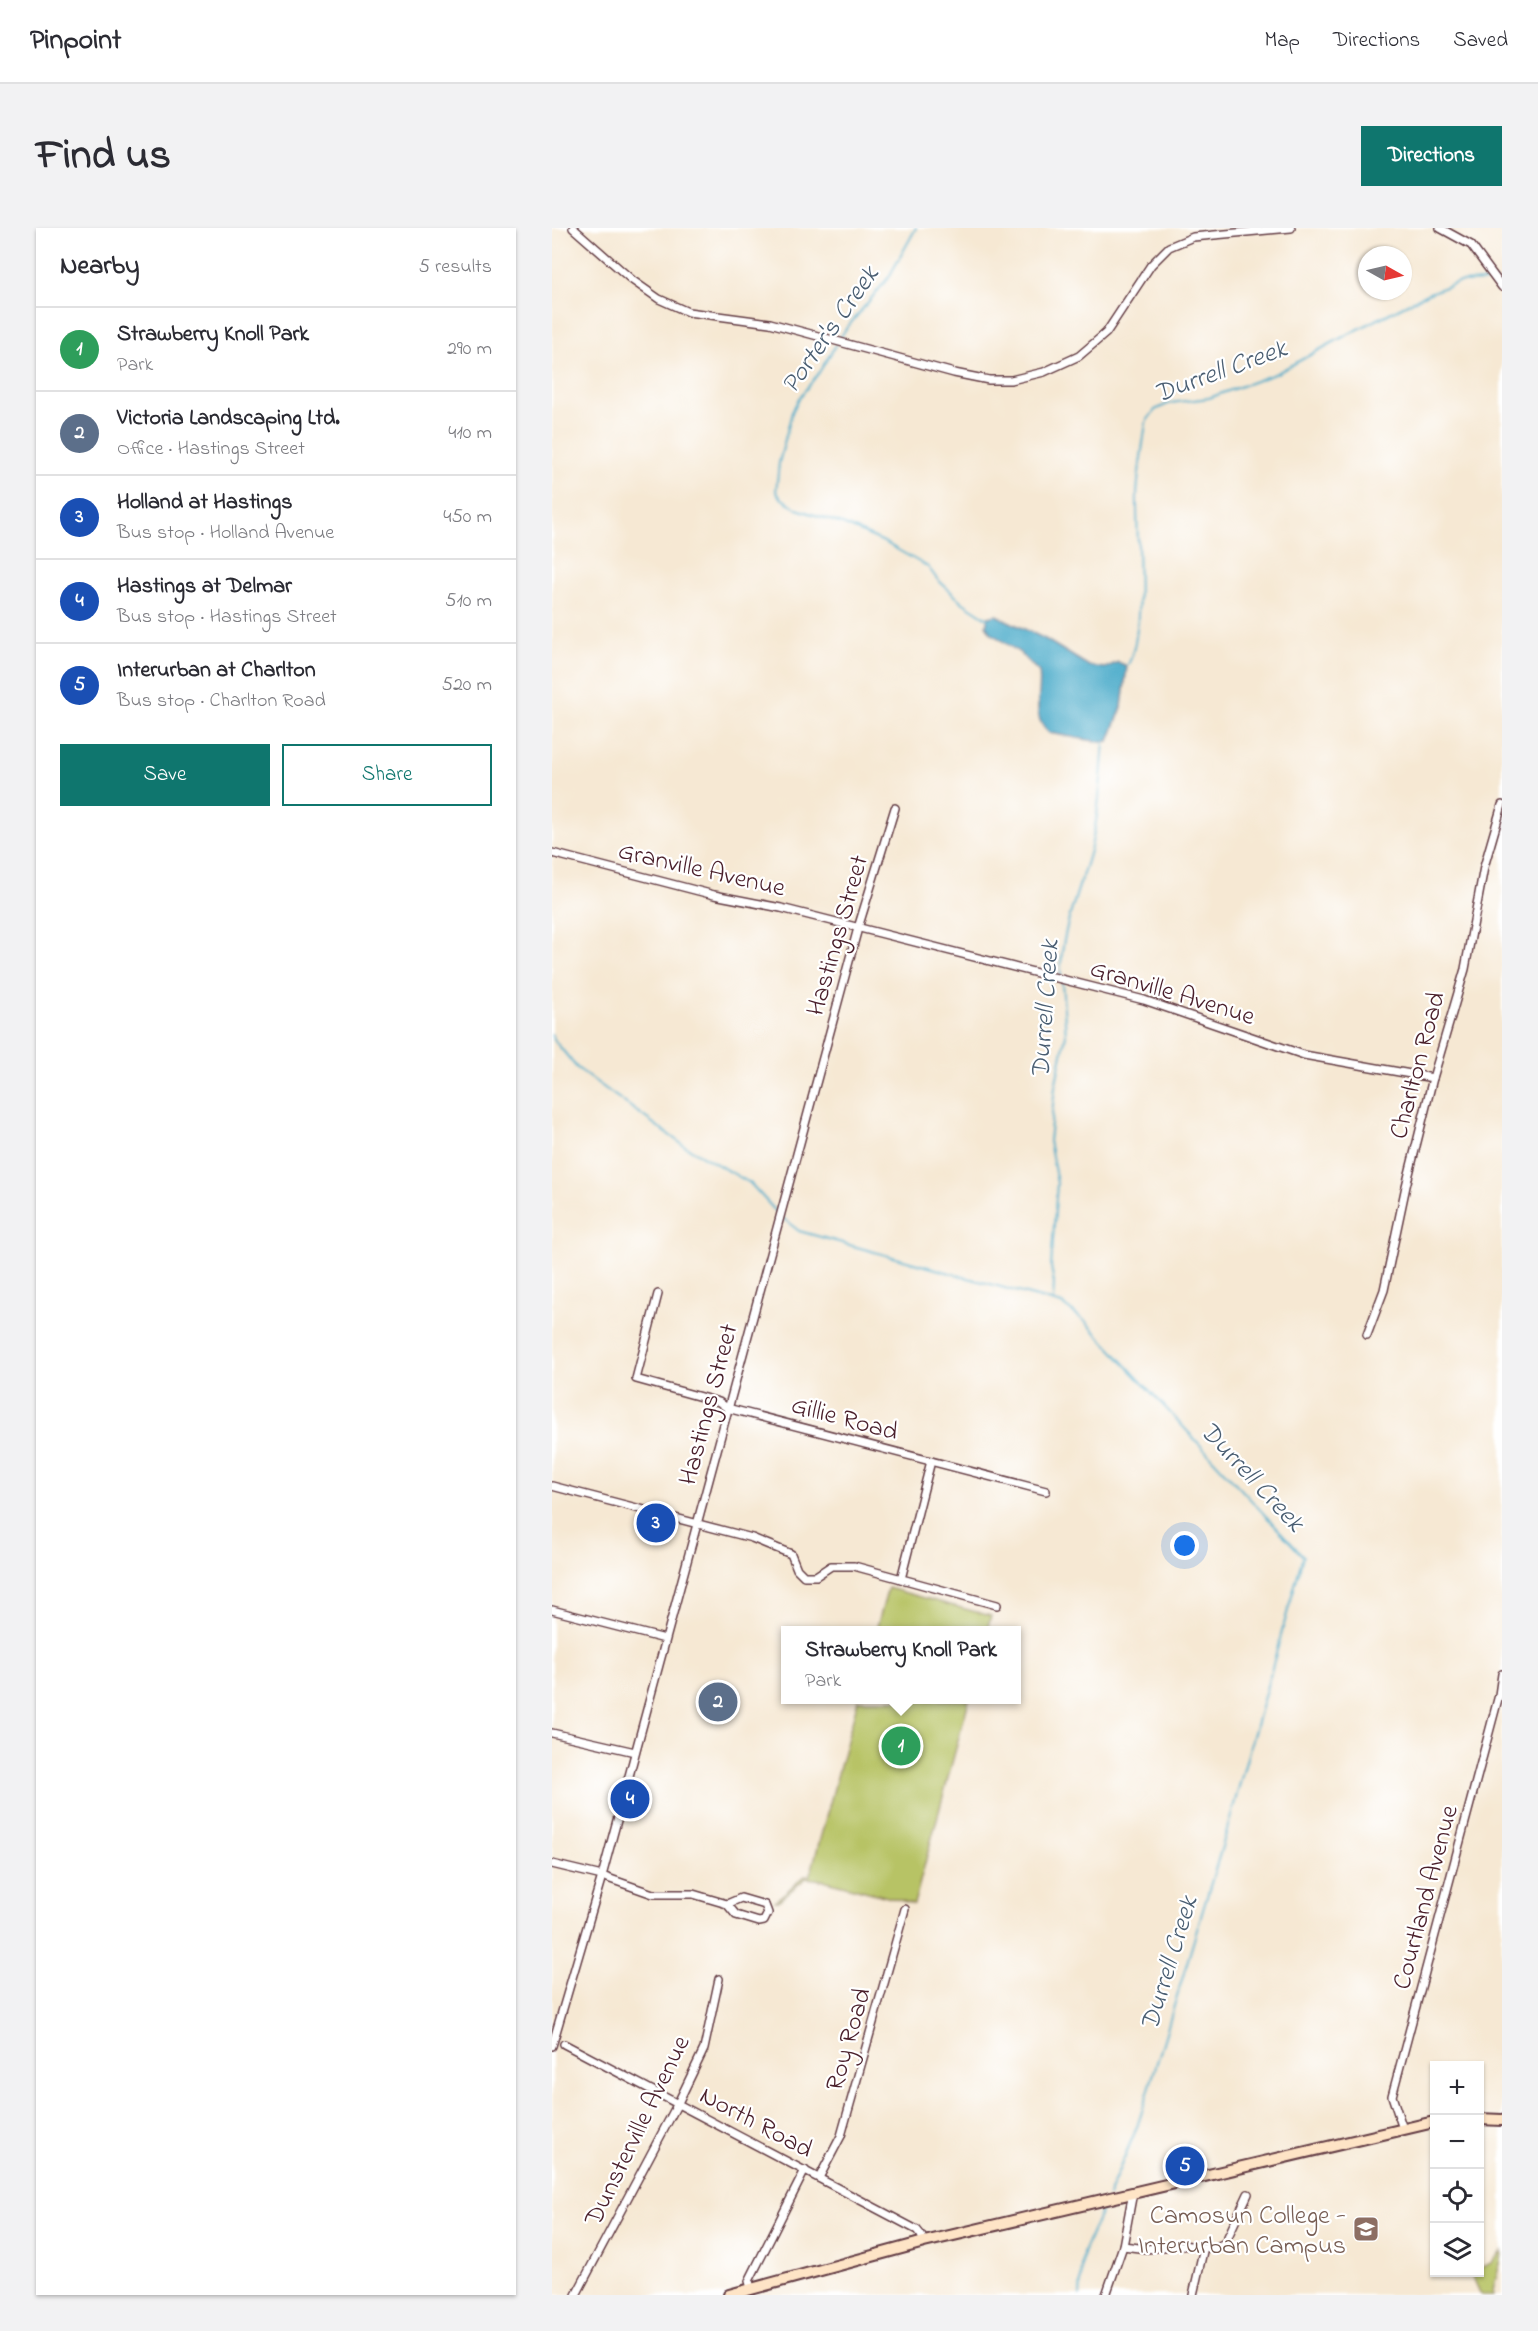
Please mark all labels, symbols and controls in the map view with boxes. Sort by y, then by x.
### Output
text: Pinpoint [30,21,121,62]
text: Map [1264,26,1300,56]
text: Directions [1333,26,1420,56]
text: Saved [1453,26,1508,56]
text: Find us [36,126,171,187]
button: Directions [1361,126,1502,186]
north arrow [1358,246,1412,300]
text: Nearby [60,248,139,286]
text: 5 results [419,253,492,282]
water label: Porter's Creek [772,257,890,402]
text: Strawberry Knoll Park [117,319,309,351]
water label: Durrell Creek [1149,330,1294,414]
text: 1 [76,335,83,364]
text: 290 m [447,335,492,364]
text: Park [117,351,153,380]
text: Victoria Landscaping Ltd. [117,403,340,435]
text: 2 [75,419,84,448]
text: 410 m [448,419,492,448]
text: Office · Hastings Street [117,435,305,464]
text: Holland at Hastings [117,487,292,519]
text: 3 [75,503,84,532]
text: 450 m [443,503,492,532]
text: Bus stop · Holland Avenue [117,519,334,548]
text: Hastings at Delmar [117,571,292,603]
text: 4 [75,587,84,616]
text: 510 m [445,587,492,616]
text: Bus stop · Hastings Street [117,603,337,632]
text: Interurban at Charlton [117,655,316,687]
text: 5 [74,671,85,700]
text: 520 m [441,671,492,700]
text: Bus stop · Charlton Road [117,687,326,716]
button: Save [60,744,270,806]
button: Share [282,744,492,806]
street label: Granville Avenue [614,833,789,909]
street label: Hastings Street [798,851,880,1021]
water label: Durrell Creek [1022,937,1071,1080]
street label: Granville Avenue [1085,951,1260,1037]
street label: Charlton Road [1381,987,1457,1144]
street label: Hastings Street [670,1320,750,1490]
street label: Gillie Road [787,1387,902,1452]
water label: Durrell Creek [1189,1414,1314,1543]
pin: 3 [636,1500,676,1546]
your location [1170,1531,1199,1560]
popup [781,1626,1021,1704]
text: Strawberry Knoll Park [805,1635,997,1667]
text: Park [805,1667,841,1696]
pin: 2 [698,1680,738,1724]
pin: 1 [882,1724,920,1768]
pin: 4 [610,1776,650,1822]
street label: Courtland Avenue [1384,1801,1470,1994]
water label: Durrell Creek [1131,1890,1210,2036]
street label: Roy Road [817,1984,883,2096]
street label: Dunsterville Avenue [576,2029,701,2234]
map controls [1430,2061,1484,2277]
button: + [1430,2061,1484,2115]
street label: North Road [692,2078,819,2170]
button: − [1430,2115,1484,2169]
pin: 5 [1166,2144,1204,2188]
button: locate [1430,2169,1484,2223]
place label: Camosun College - Interurban Campus [1138,2198,1346,2266]
school or university icon: Camosun College - Interurban Campus [1351,2214,1381,2244]
button: layers [1430,2223,1484,2277]

